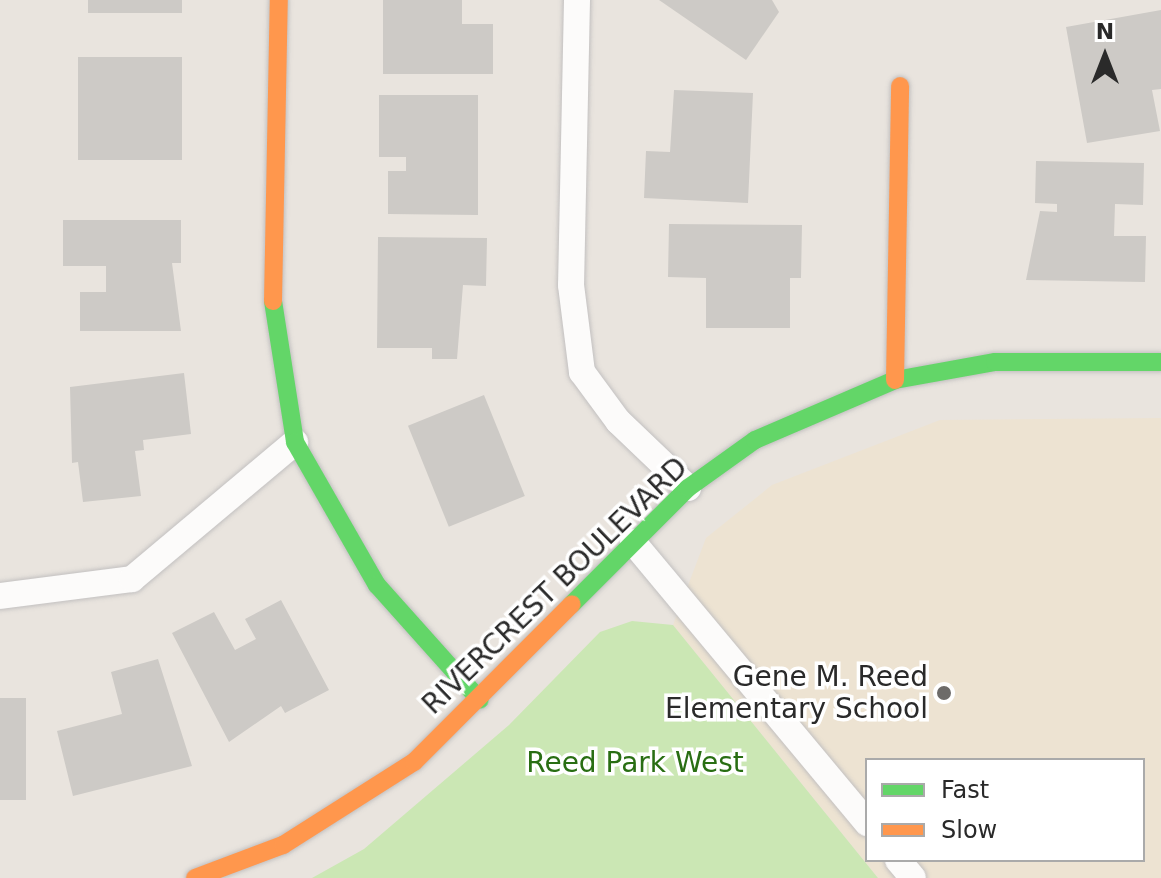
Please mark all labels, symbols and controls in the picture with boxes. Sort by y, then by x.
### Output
north arrow [1065,16,1145,96]
text: N [1096,19,1114,44]
street label: RIVERCREST BOULEVARD [416,451,694,721]
place label: Gene M. Reed Elementary School [665,660,928,726]
marker: Gene M. Reed Elementary School [935,684,953,702]
park label: Reed Park West [526,746,744,780]
legend [865,758,1145,862]
text: Fast [941,776,989,804]
text: Slow [941,816,997,844]

